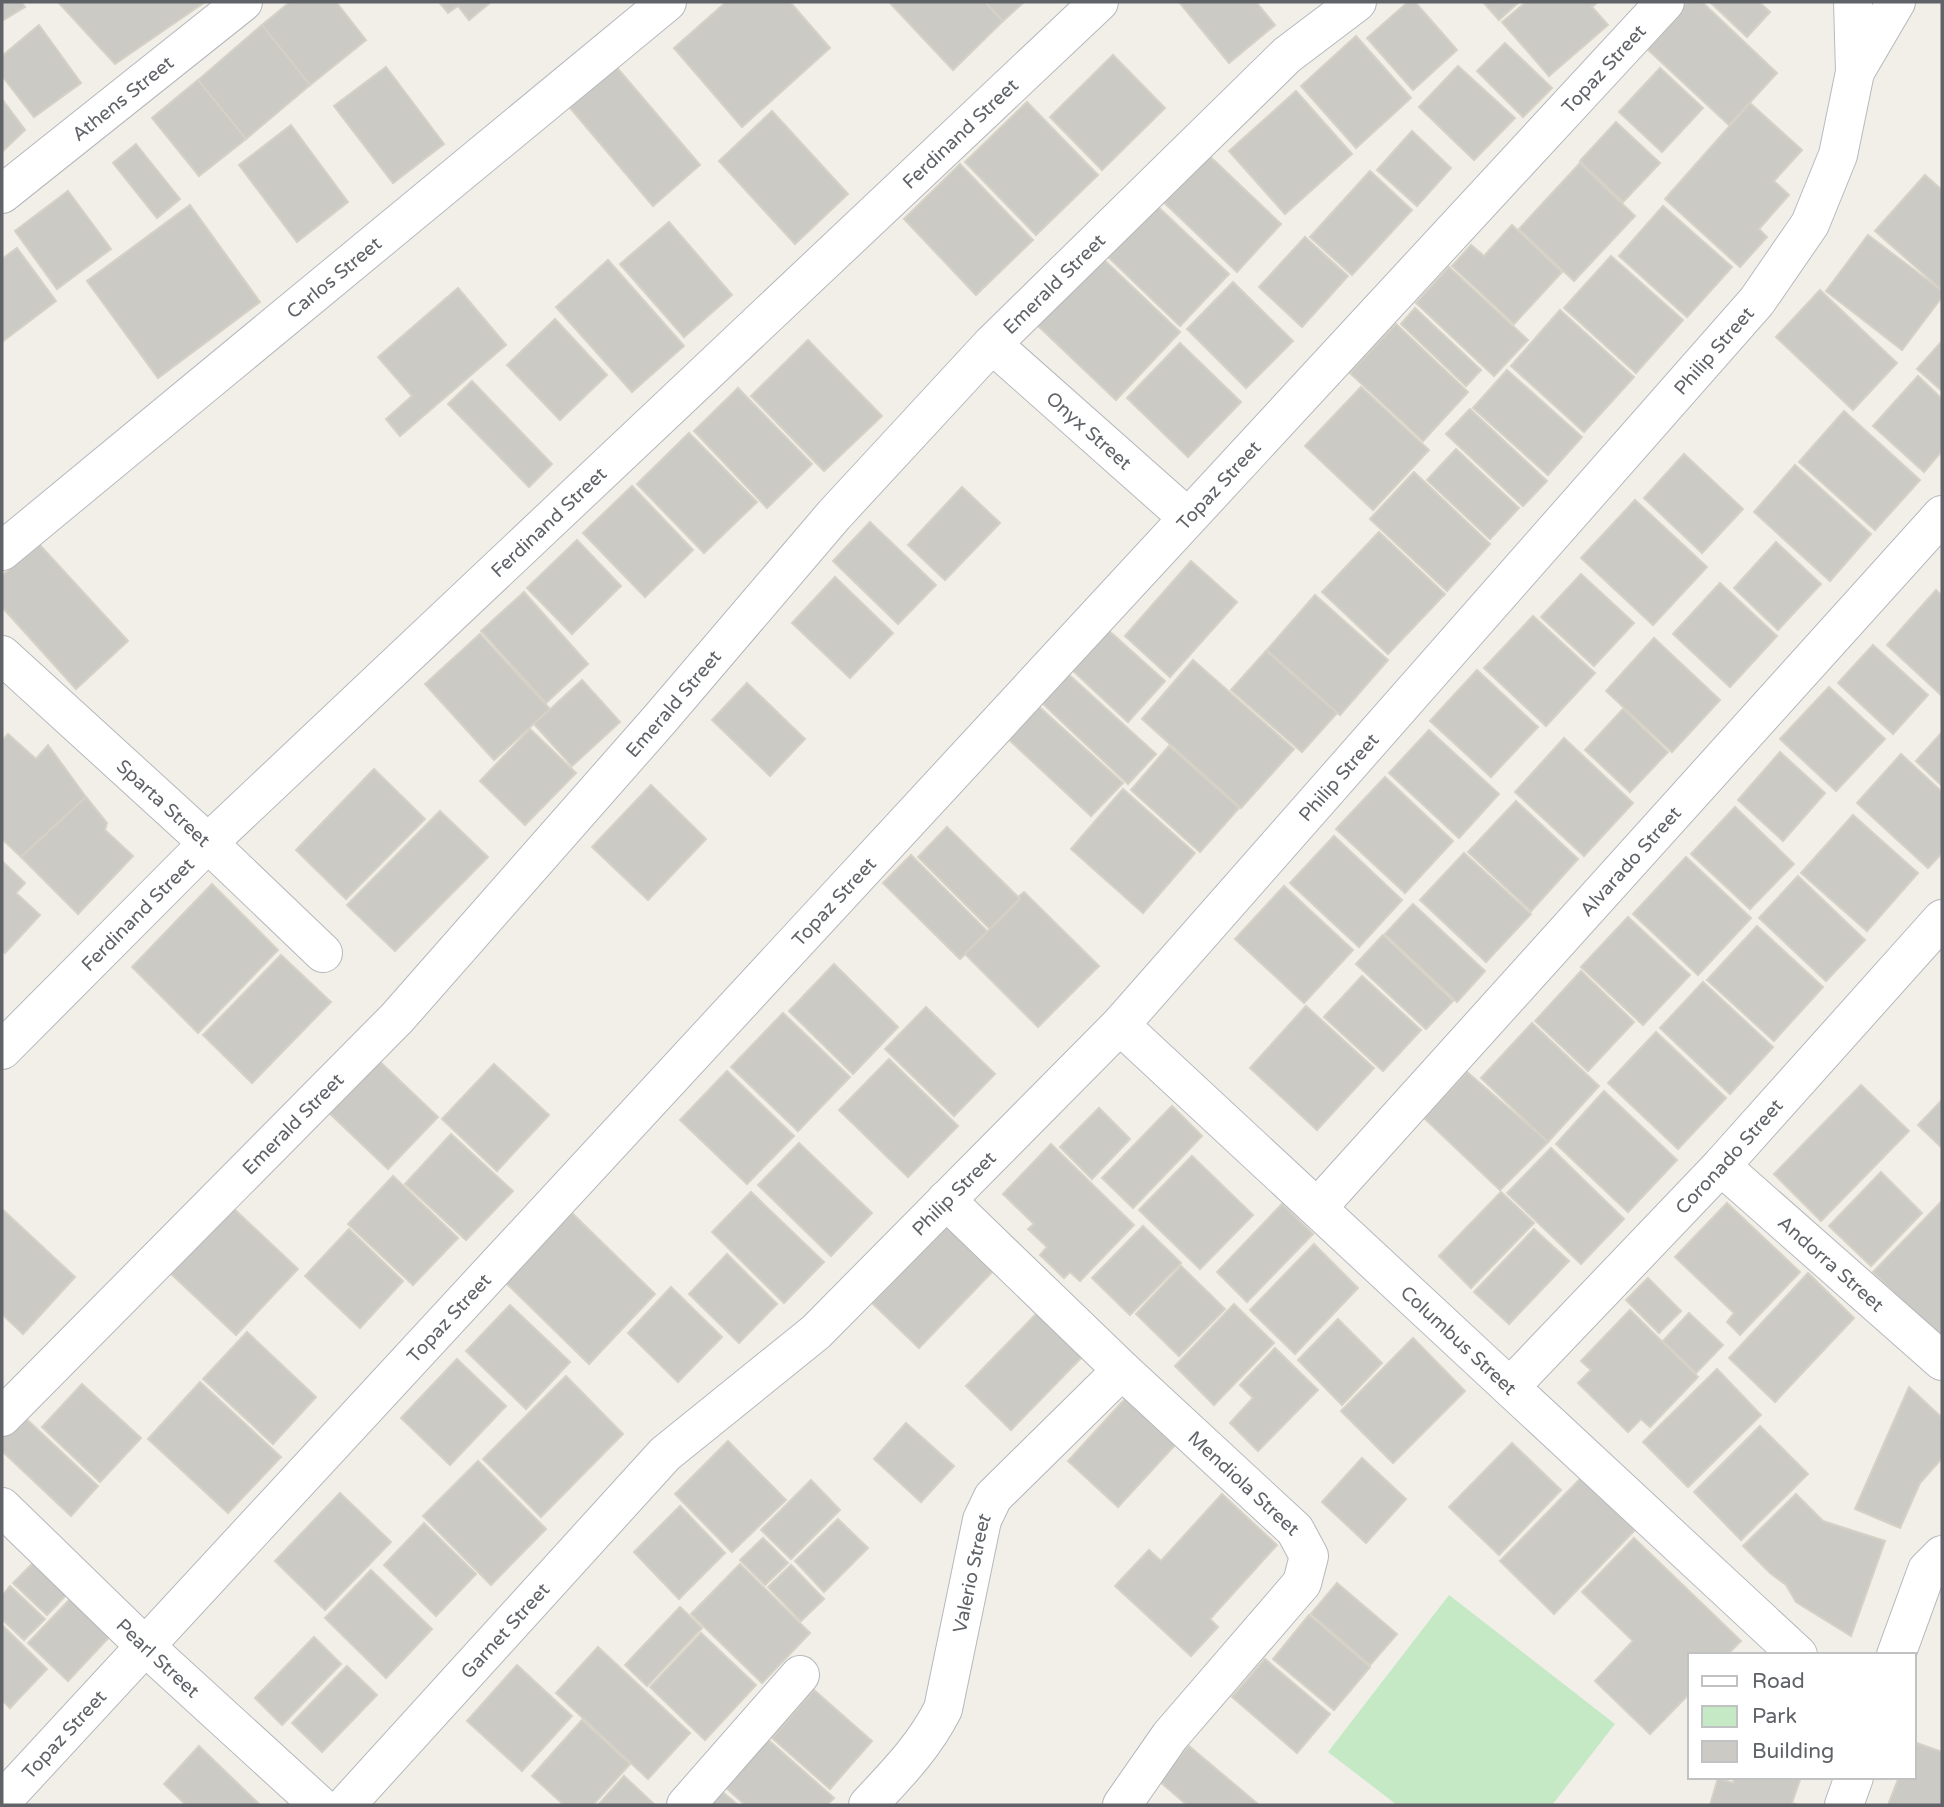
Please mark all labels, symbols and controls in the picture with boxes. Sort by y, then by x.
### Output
street label: Topaz Street [1557,20,1651,119]
street label: Athens Street [68,52,178,146]
street label: Ferdinand Street [898,74,1023,194]
street label: Emerald Street [999,229,1110,339]
street label: Carlos Street [283,233,386,323]
street label: Philip Street [1670,303,1759,400]
street label: Onyx Street [1041,387,1136,475]
street label: Topaz Street [1173,437,1266,535]
street label: Ferdinand Street [487,463,611,582]
street label: Emerald Street [622,646,726,762]
street label: Philip Street [1295,729,1384,826]
street label: Sparta Street [112,755,214,852]
street label: Alvarado Street [1576,802,1686,921]
street label: Topaz Street [788,853,881,951]
street label: Ferdinand Street [77,854,199,976]
street label: Emerald Street [238,1069,348,1180]
street label: Coronado Street [1671,1095,1788,1219]
street label: Philip Street [908,1147,1001,1240]
street label: Andorra Street [1773,1212,1888,1317]
street label: Topaz Street [403,1269,496,1368]
street label: Columbus Street [1396,1281,1521,1400]
street label: Mendiola Street [1183,1427,1304,1540]
street label: Valerio Street [949,1510,996,1635]
street label: Garnet Street [457,1579,554,1683]
street label: Pearl Street [111,1614,204,1702]
legend [1688,1653,1916,1779]
text: Road [1752,1669,1805,1694]
street label: Topaz Street [18,1686,111,1784]
text: Park [1752,1704,1797,1729]
text: Building [1752,1739,1834,1764]

